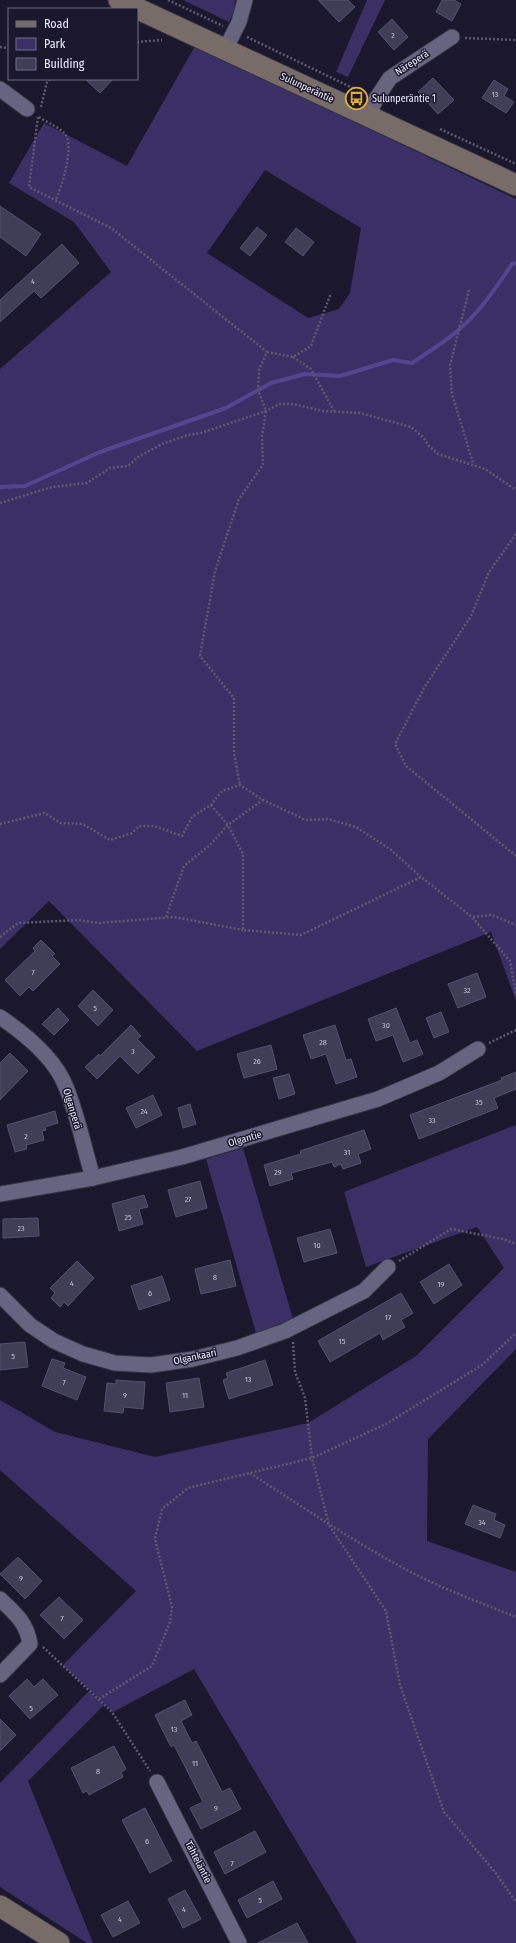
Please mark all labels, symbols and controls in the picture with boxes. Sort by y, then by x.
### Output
legend [8,8,138,80]
text: Road [44,17,69,31]
house number: 2 [391,31,395,40]
text: Park [44,37,66,51]
street label: Näreperä [393,48,431,78]
text: Building [44,57,85,71]
street label: Sulunperäntie [278,70,336,106]
bus stop icon: Sulunperäntie 1 [344,86,370,112]
house number: 13 [492,90,499,99]
place label: Sulunperäntie 1 [372,93,436,105]
house number: 4 [31,277,35,286]
house number: 7 [31,968,35,977]
house number: 32 [463,986,471,995]
house number: 5 [93,1004,97,1013]
house number: 30 [382,1021,390,1030]
house number: 28 [319,1038,327,1047]
house number: 3 [131,1047,135,1056]
house number: 26 [253,1057,261,1066]
street label: Olganperä [60,1087,84,1131]
house number: 35 [475,1098,483,1107]
house number: 24 [140,1107,148,1116]
house number: 33 [428,1116,436,1125]
street label: Olgantie [227,1128,263,1150]
house number: 2 [24,1132,28,1141]
house number: 31 [344,1148,350,1157]
house number: 29 [274,1168,282,1177]
house number: 27 [185,1195,192,1204]
house number: 25 [124,1213,132,1222]
house number: 23 [17,1224,25,1233]
house number: 10 [313,1241,321,1250]
house number: 8 [213,1273,217,1282]
house number: 4 [70,1279,74,1288]
house number: 19 [437,1280,445,1289]
house number: 6 [148,1289,152,1298]
house number: 17 [385,1313,392,1322]
house number: 15 [339,1337,346,1346]
street label: Olgankaari [172,1347,218,1367]
house number: 5 [11,1352,15,1361]
house number: 13 [245,1375,252,1384]
house number: 7 [62,1378,66,1387]
house number: 9 [123,1391,127,1400]
house number: 11 [182,1391,188,1400]
house number: 34 [478,1518,486,1527]
house number: 9 [19,1574,23,1583]
house number: 7 [60,1614,64,1623]
house number: 5 [29,1704,33,1713]
house number: 13 [171,1725,178,1734]
house number: 11 [192,1759,198,1768]
house number: 8 [96,1767,100,1776]
house number: 9 [214,1804,218,1813]
house number: 6 [145,1837,149,1846]
street label: Tähteläntie [182,1839,214,1885]
house number: 7 [230,1859,234,1868]
house number: 5 [258,1896,262,1905]
house number: 4 [182,1905,186,1914]
house number: 4 [118,1915,122,1924]

